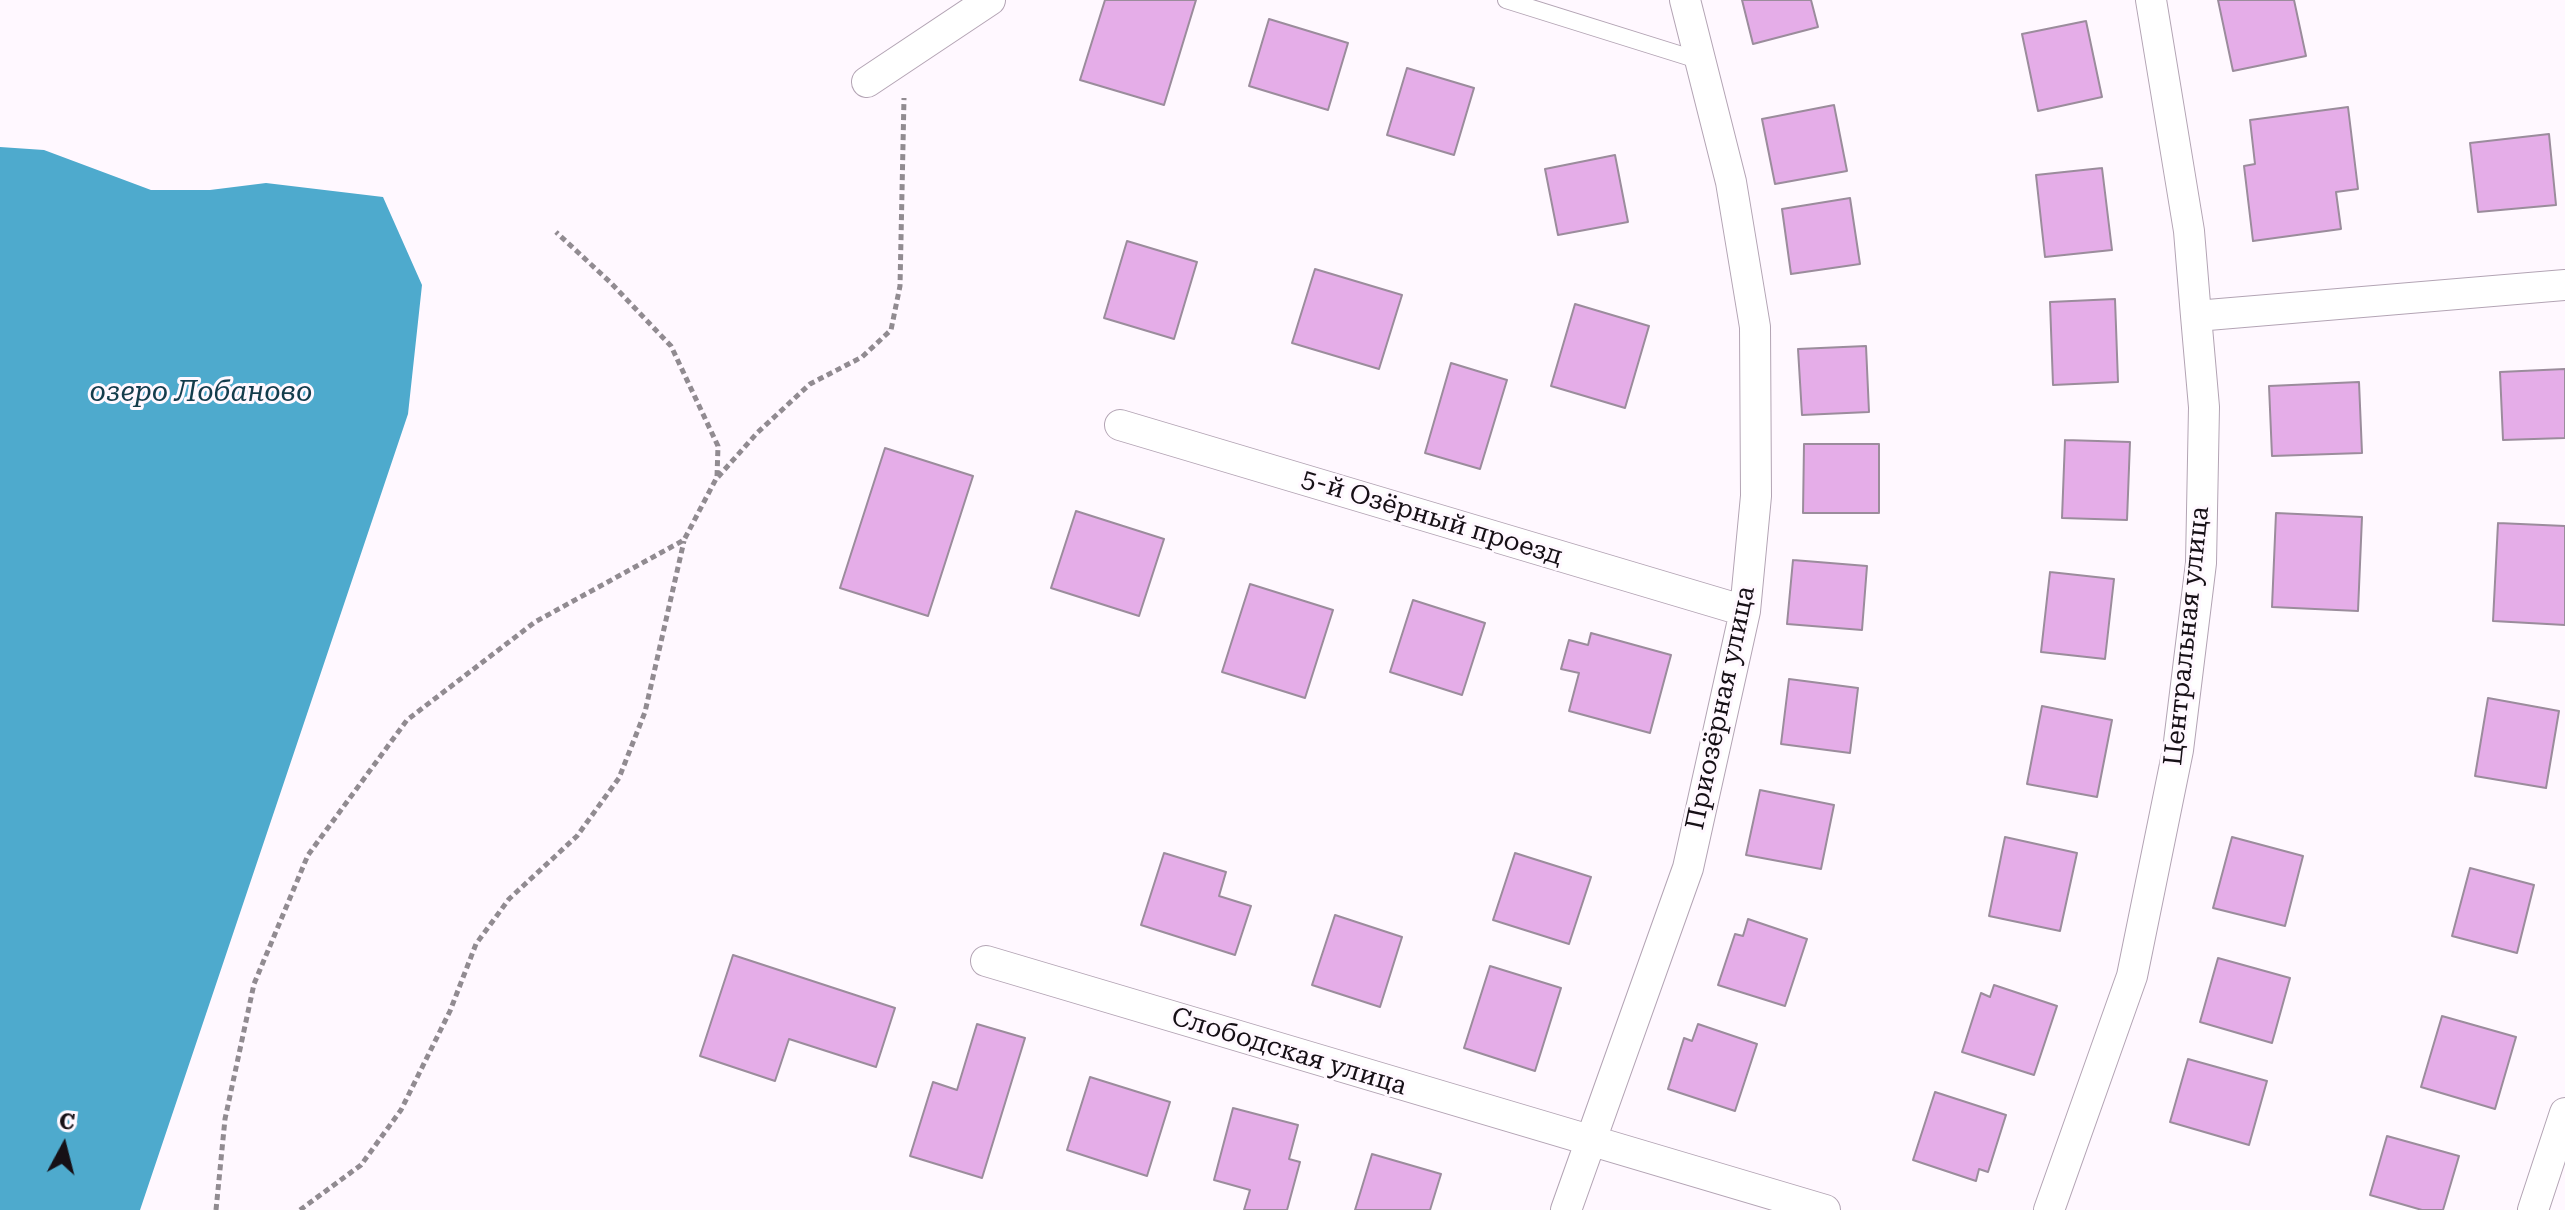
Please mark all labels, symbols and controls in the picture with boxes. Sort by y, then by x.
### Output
water label: озеро Лобаново [90,376,312,410]
street label: 5-й Озёрный проезд [1298,463,1566,573]
street label: Центральная улица [2158,505,2216,767]
street label: Приозёрная улица [1680,583,1762,833]
street label: Слободская улица [1168,1001,1410,1103]
north arrow [24,1106,104,1186]
text: С [58,1108,76,1135]

